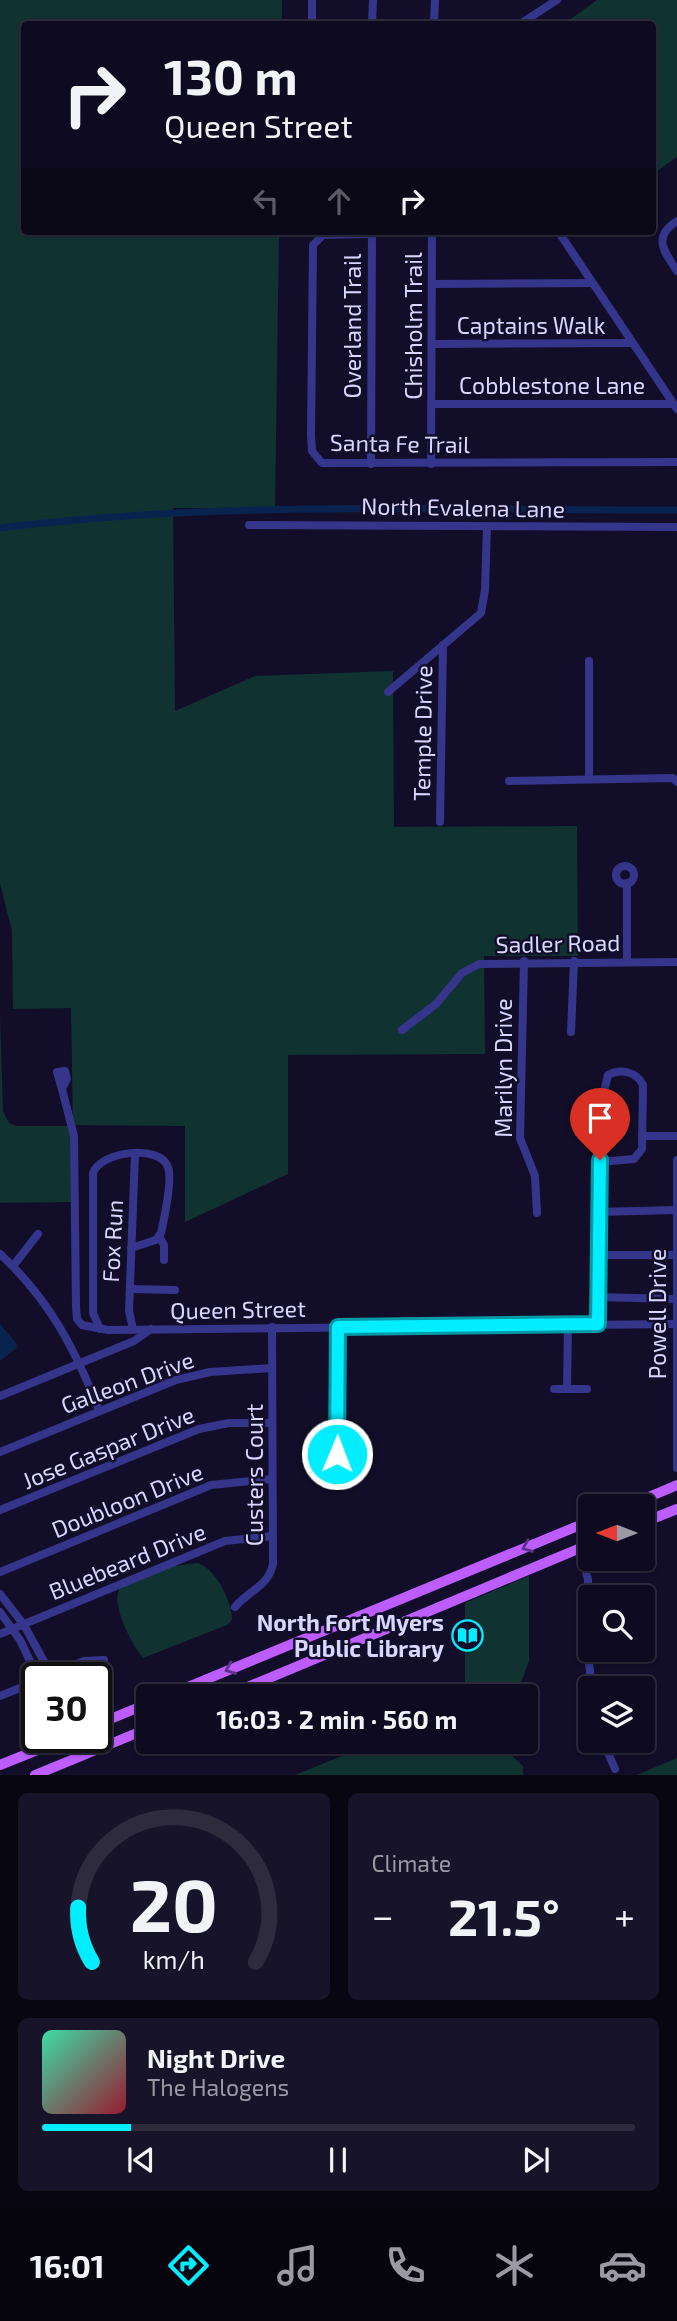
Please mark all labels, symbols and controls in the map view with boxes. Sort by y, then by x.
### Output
text: 130 m [164,46,298,105]
icon: right [49,49,140,140]
text: Queen Street [164,106,353,144]
icon: left [247,182,285,220]
icon: ahead [320,182,358,220]
icon: right [393,182,431,220]
street label: Chisholm Trail [399,252,427,400]
street label: Overland Trail [338,253,366,399]
street label: Captains Walk [457,311,606,339]
street label: Cobblestone Lane [459,371,645,399]
street label: Santa Fe Trail [330,428,470,458]
street label: North Evalena Lane [361,491,565,523]
street label: Temple Drive [407,665,437,801]
street label: Sadler Road [495,928,621,958]
street label: Marilyn Drive [489,998,517,1138]
pin [570,1088,630,1160]
icon: arrive [581,1099,619,1137]
street label: Fox Run [96,1199,128,1283]
street label: Powell Drive [643,1249,671,1379]
street label: Queen Street [170,1294,306,1324]
street label: Galleon Drive [57,1345,197,1419]
street label: Jose Gaspar Drive [18,1400,198,1494]
street label: Custers Court [240,1404,268,1546]
position arrow [300,1417,374,1491]
street label: Doubloon Drive [47,1457,207,1543]
north arrow [578,1494,654,1572]
map controls [578,1494,655,1753]
street label: Bluebeard Drive [45,1517,209,1605]
one-way arrow [521,1539,534,1553]
button: search [578,1585,655,1662]
place label: North Fort Myers Public Library [257,1608,444,1662]
library icon: North Fort Myers Public Library [450,1618,484,1652]
one-way arrow [225,1661,237,1675]
speed limit sign: 30 [21,1662,112,1753]
button: layers [578,1676,655,1753]
text: 16:03 · 2 min · 560 m [217,1703,457,1734]
text: Climate [372,1849,451,1877]
text: 20 [130,1860,218,1948]
text: 21.5° [448,1884,560,1946]
text: − [372,1892,394,1938]
text: + [614,1892,635,1938]
text: km/h [143,1944,205,1974]
text: Night Drive [147,2042,285,2073]
text: The Halogens [147,2073,289,2101]
icon: previous [122,2141,160,2179]
icon: pause [319,2141,357,2179]
icon: next [517,2141,555,2179]
icon: directions [164,2241,213,2290]
icon: music [273,2241,322,2290]
icon: phone [381,2241,430,2290]
icon: climate [490,2241,539,2290]
icon: car [598,2241,647,2290]
text: 16:01 [30,2246,105,2284]

